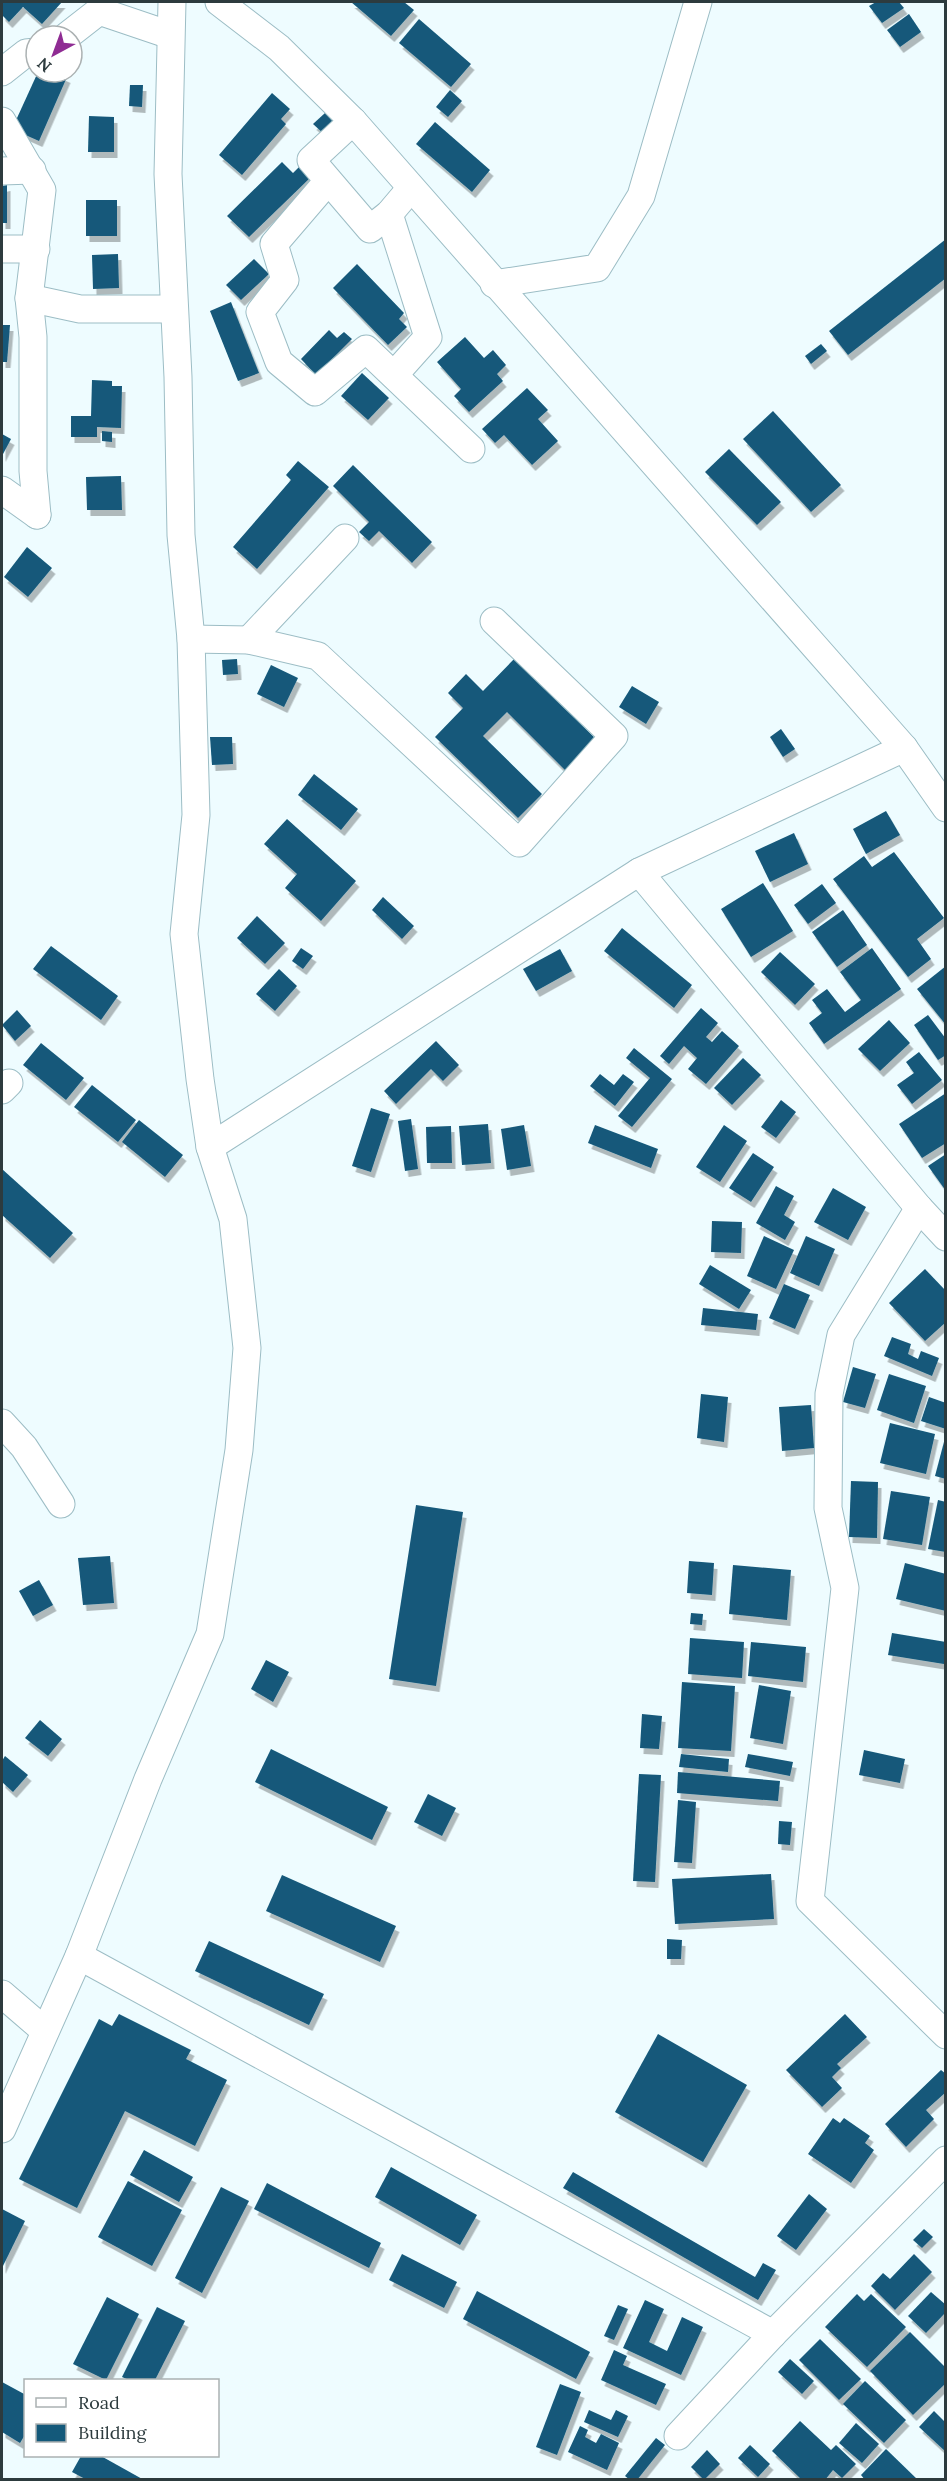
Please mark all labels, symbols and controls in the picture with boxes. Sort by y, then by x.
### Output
north arrow [24,24,84,84]
text: N [33,54,55,77]
legend [24,2379,219,2457]
text: Road [78,2391,120,2414]
text: Building [78,2421,148,2444]

